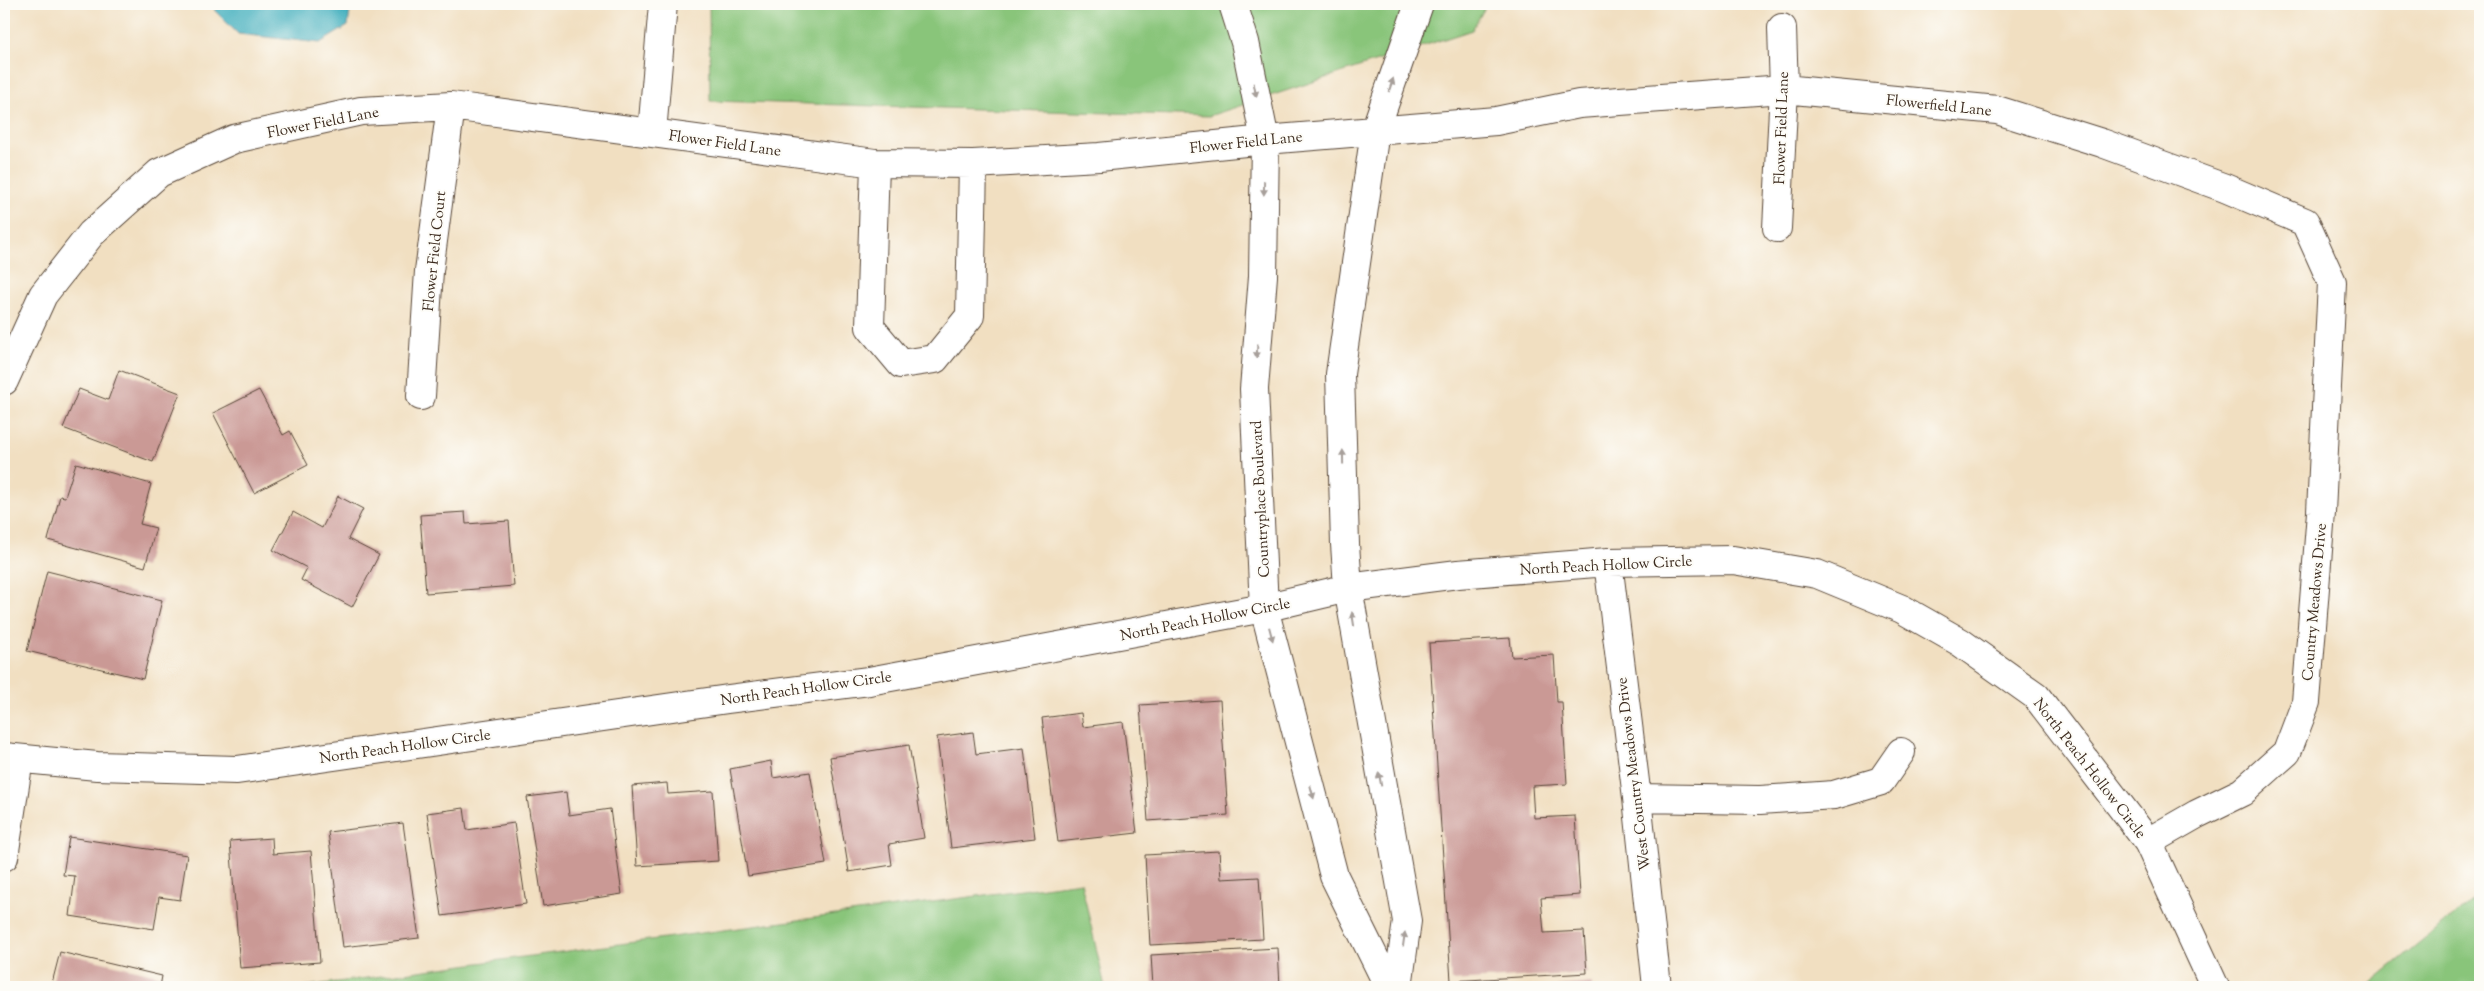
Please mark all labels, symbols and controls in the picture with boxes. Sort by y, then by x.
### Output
street label: Flower Field Lane [1770,71,1795,185]
one-way arrow [1387,77,1395,92]
one-way arrow [1251,82,1259,97]
street label: Flowerfield Lane [1885,91,1993,122]
street label: Flower Field Lane [266,102,381,145]
street label: Flower Field Lane [667,126,782,163]
street label: Flower Field Lane [1189,127,1304,160]
one-way arrow [1260,181,1268,197]
street label: Flower Field Court [419,190,452,312]
one-way arrow [1253,343,1261,359]
street label: Countryplace Boulevard [1247,419,1276,578]
one-way arrow [1338,449,1346,465]
street label: Country Meadows Drive [2298,522,2333,682]
street label: North Peach Hollow Circle [1519,551,1693,582]
street label: North Peach Hollow Circle [1118,594,1292,647]
one-way arrow [1349,610,1357,626]
one-way arrow [1267,627,1275,642]
street label: North Peach Hollow Circle [719,667,893,712]
street label: West Country Meadows Drive [1612,676,1657,872]
street label: North Peach Hollow Circle [2027,694,2150,843]
street label: North Peach Hollow Circle [318,725,492,770]
one-way arrow [1376,771,1384,787]
one-way arrow [1308,784,1316,799]
one-way arrow [1400,931,1408,947]

